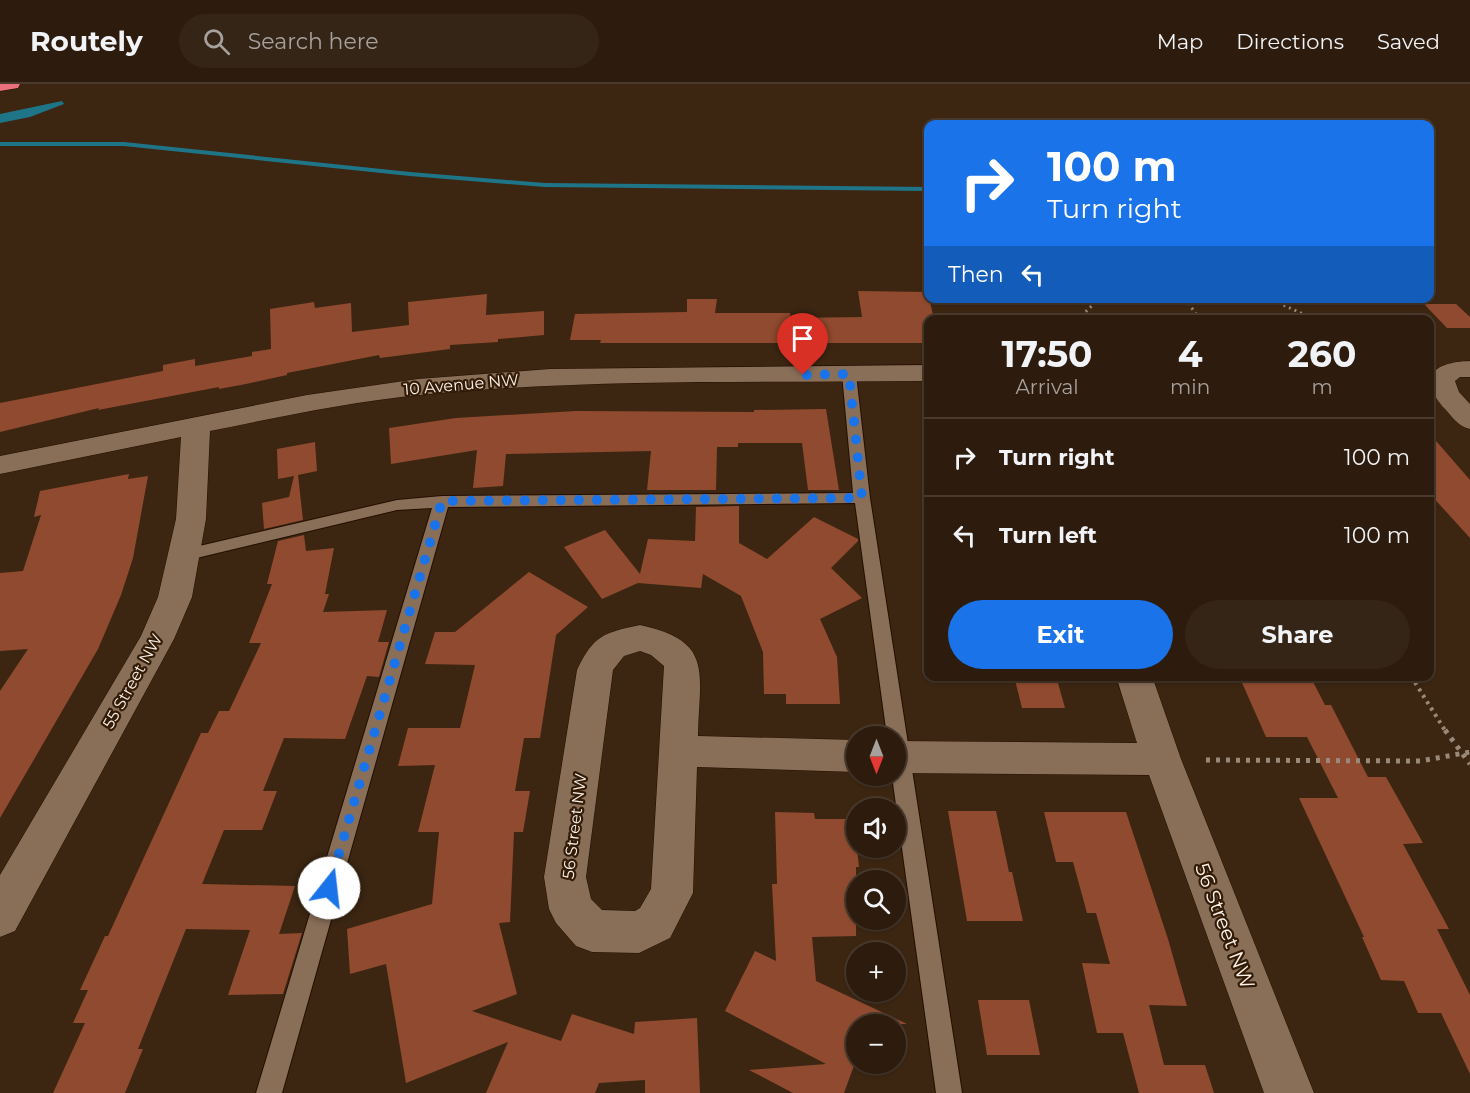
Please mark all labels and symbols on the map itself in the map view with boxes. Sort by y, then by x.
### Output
pin [777,313,828,375]
street label: 10 Avenue NW [403,370,520,399]
street label: 55 Street NW [99,630,166,732]
north arrow [846,726,906,786]
street label: 56 Street NW [559,772,590,880]
position arrow [297,856,361,920]
street label: 56 Street NW [1190,860,1260,992]

